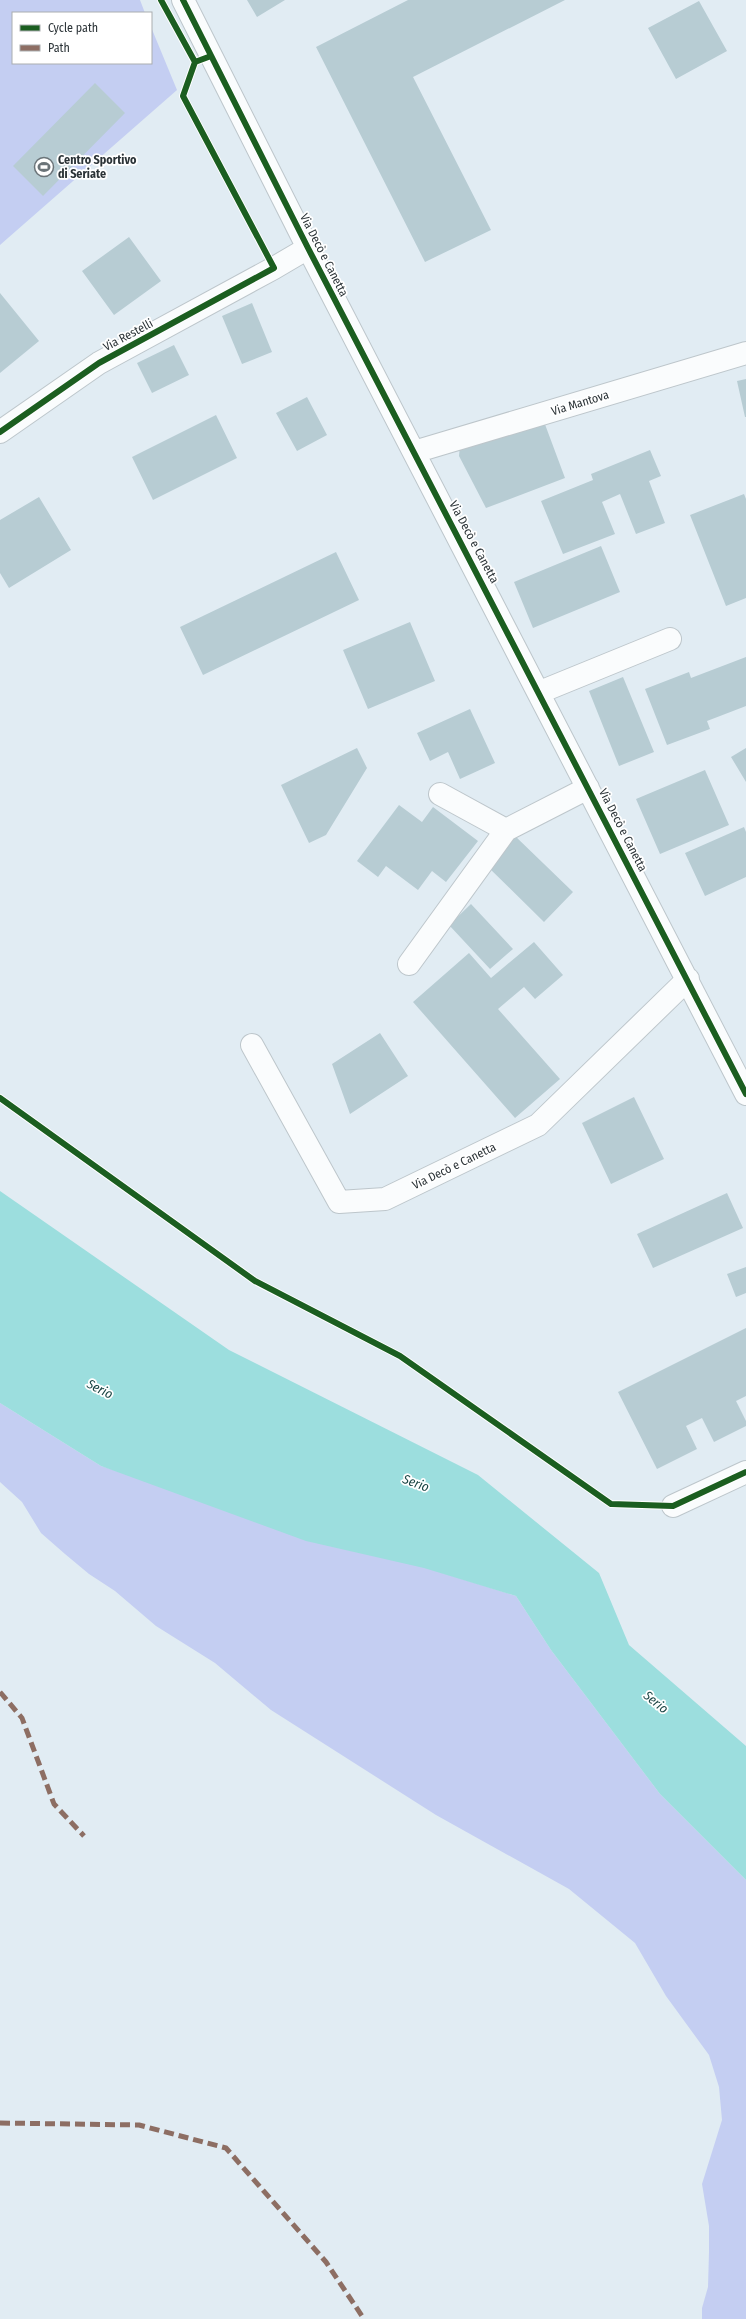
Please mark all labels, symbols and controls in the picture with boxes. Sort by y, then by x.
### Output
legend [12,12,152,64]
text: Cycle path [48,21,98,35]
text: Path [48,41,70,55]
place label: Centro Sportivo di Seriate [58,153,137,181]
sports icon: Centro Sportivo di Seriate [33,156,55,178]
street label: Via Decò e Canetta [297,211,351,299]
street label: Via Restelli [101,316,155,354]
street label: Via Mantova [549,388,611,418]
street label: Via Decò e Canetta [446,498,502,586]
street label: Via Decò e Canetta [596,786,650,874]
street label: Via Decò e Canetta [410,1140,498,1192]
water label: Serio [84,1376,116,1402]
water label: Serio [400,1471,431,1495]
water label: Serio [640,1687,671,1716]

